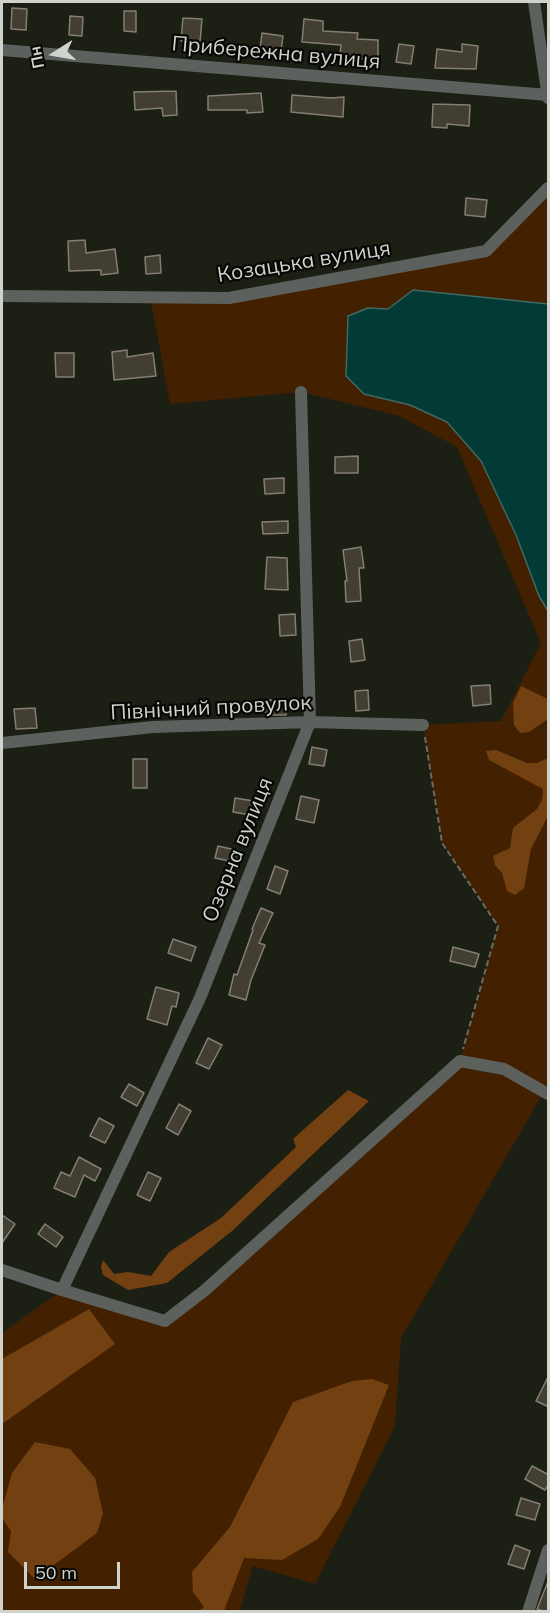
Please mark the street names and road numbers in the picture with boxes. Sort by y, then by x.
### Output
street label: Прибережна вулиця [171,31,381,75]
street label: Козацька вулиця [216,236,392,288]
street label: Північний провулок [110,690,312,726]
street label: Озерна вулиця [198,774,278,926]

